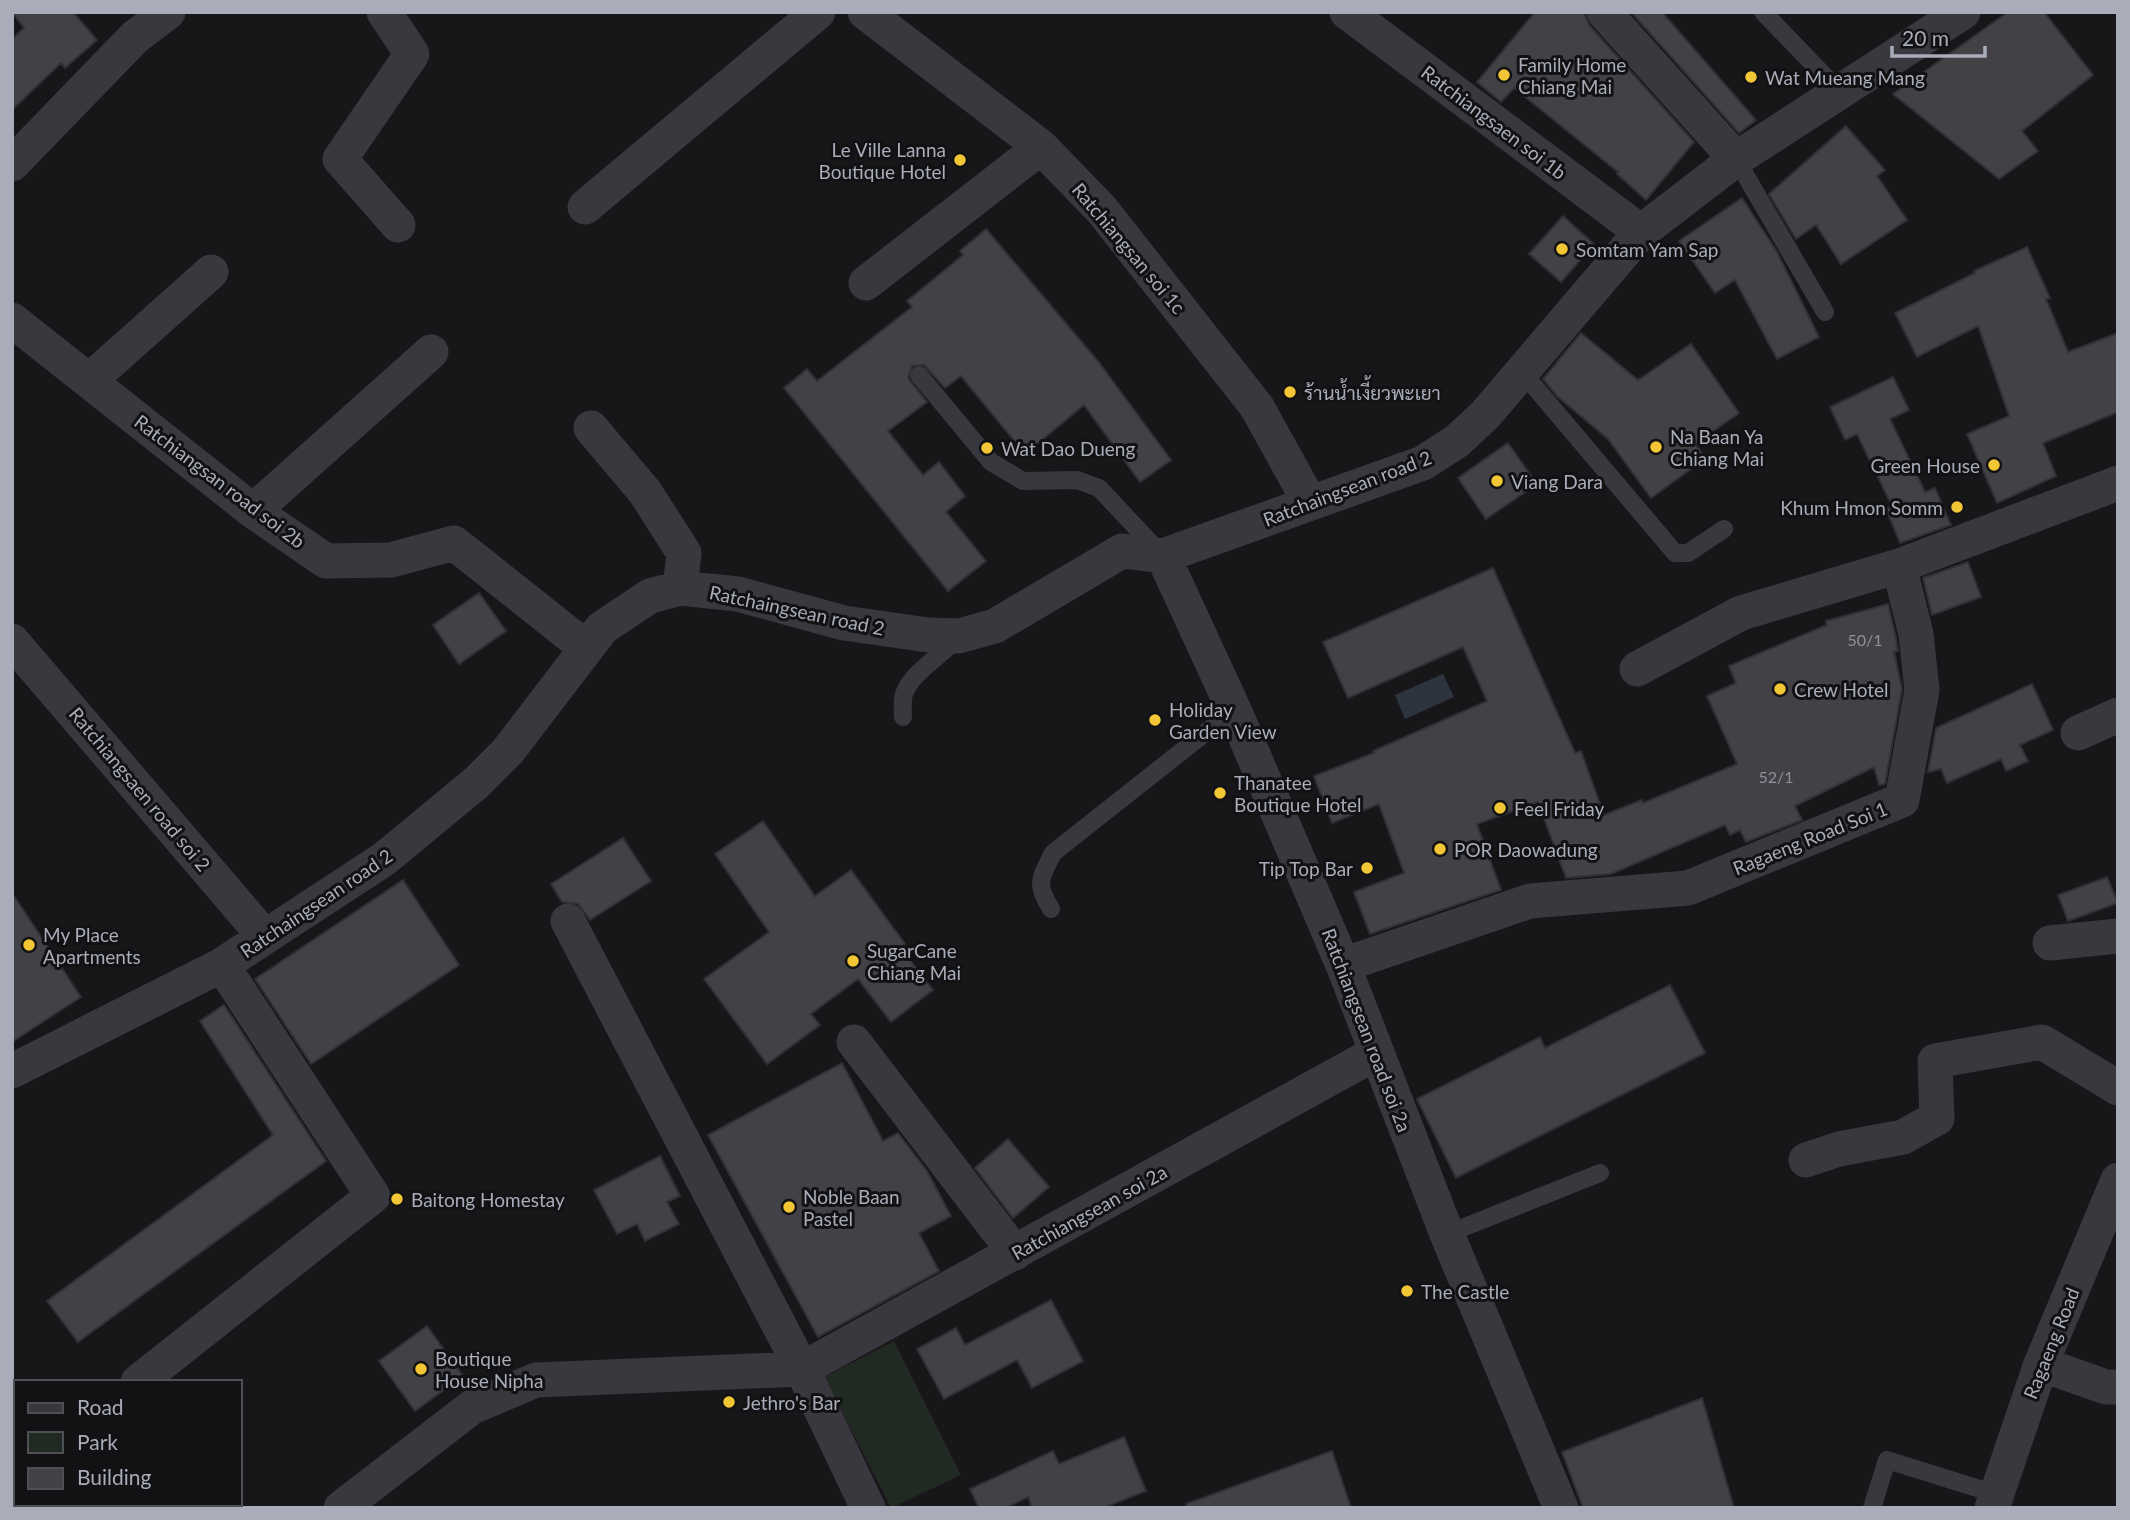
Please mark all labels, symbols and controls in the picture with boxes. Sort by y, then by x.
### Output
scale bar [1892,14,1985,58]
text: 20 m [1902,25,1949,50]
place label: Family Home Chiang Mai [1518,53,1626,98]
street label: Ratchiangsaen soi 1b [1417,60,1571,184]
place label: Wat Mueang Mang [1765,66,1925,89]
marker: Family Home Chiang Mai [1496,67,1512,83]
marker: Wat Mueang Mang [1743,69,1759,85]
place label: Le Ville Lanna Boutique Hotel [819,138,946,183]
marker: Le Ville Lanna Boutique Hotel [952,152,968,168]
street label: Ratchiangsan soi 1c [1068,178,1190,318]
place label: Somtam Yam Sap [1576,238,1718,261]
marker: Somtam Yam Sap [1554,241,1570,257]
place label: ร้านน้ำเงี้ยวพะเยา [1304,375,1441,404]
marker: ร้านน้ำเงี้ยวพะเยา [1282,384,1298,400]
street label: Ratchiangsan road soi 2b [130,409,310,553]
place label: Na Baan Ya Chiang Mai [1670,425,1764,470]
place label: Wat Dao Dueng [1001,437,1135,460]
marker: Na Baan Ya Chiang Mai [1648,439,1664,455]
marker: Wat Dao Dueng [979,440,995,456]
street label: Ratchaingsean road 2 [1260,445,1434,531]
place label: Green House [1870,454,1980,477]
marker: Green House [1986,457,2002,473]
place label: Viang Dara [1511,470,1603,493]
marker: Viang Dara [1489,473,1505,489]
place label: Khum Hmon Somm [1780,496,1943,519]
marker: Khum Hmon Somm [1949,499,1965,515]
street label: Ratchaingsean road 2 [707,580,887,640]
house number: 50/1 [1847,630,1883,649]
place label: Crew Hotel [1794,678,1889,701]
marker: Crew Hotel [1772,681,1788,697]
place label: Holiday Garden View [1169,698,1277,743]
street label: Ratchiangsaen road soi 2 [65,702,215,876]
marker: Holiday Garden View [1147,712,1163,728]
house number: 52/1 [1758,767,1794,786]
place label: Thanatee Boutique Hotel [1234,771,1361,816]
marker: Thanatee Boutique Hotel [1212,785,1228,801]
place label: Feel Friday [1514,797,1605,820]
street label: Ragaeng Road Soi 1 [1729,797,1891,879]
marker: Feel Friday [1492,800,1508,816]
place label: POR Daowadung [1454,838,1598,861]
marker: POR Daowadung [1432,841,1448,857]
street label: Ratchaingsean road 2 [236,844,396,962]
place label: Tip Top Bar [1259,857,1353,880]
marker: Tip Top Bar [1359,860,1375,876]
place label: My Place Apartments [43,923,141,968]
street label: Ratchiangsean road soi 2a [1318,925,1416,1135]
marker: My Place Apartments [21,937,37,953]
place label: SugarCane Chiang Mai [867,939,961,984]
marker: SugarCane Chiang Mai [845,953,861,969]
street label: Ratchiangsean soi 2a [1007,1160,1171,1264]
place label: Noble Baan Pastel [803,1185,900,1230]
place label: Baitong Homestay [411,1188,565,1211]
marker: Baitong Homestay [389,1191,405,1207]
marker: Noble Baan Pastel [781,1199,797,1215]
place label: The Castle [1421,1280,1509,1303]
marker: The Castle [1399,1283,1415,1299]
street label: Ragaeng Road [2018,1284,2084,1402]
place label: Boutique House Nipha [435,1347,543,1392]
marker: Boutique House Nipha [413,1361,429,1377]
legend [14,1380,242,1506]
place label: Jethro's Bar [743,1391,840,1414]
text: Road [77,1394,124,1419]
marker: Jethro's Bar [721,1394,737,1410]
text: Park [77,1429,118,1454]
text: Building [77,1464,152,1489]

